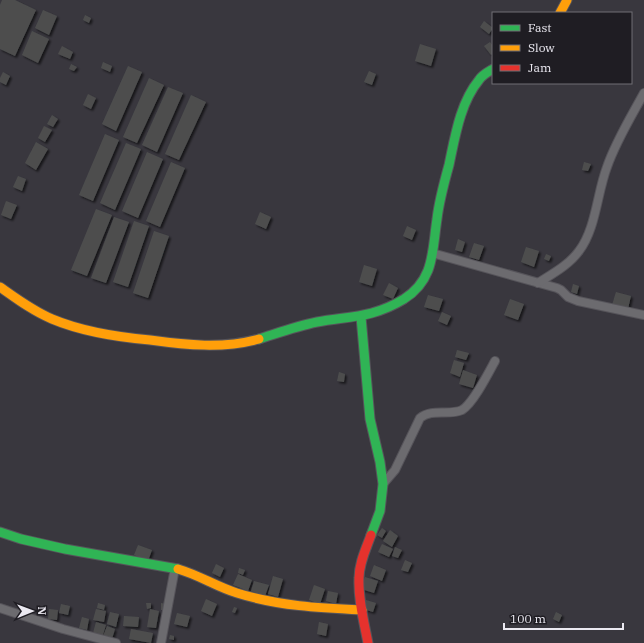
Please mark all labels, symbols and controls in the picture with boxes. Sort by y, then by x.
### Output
legend [492,12,632,84]
text: Fast [528,20,552,35]
text: Slow [528,40,555,55]
text: Jam [528,60,552,75]
north arrow [12,591,52,631]
scale bar [504,605,623,631]
text: N [35,606,49,616]
text: 100 m [510,611,546,626]

